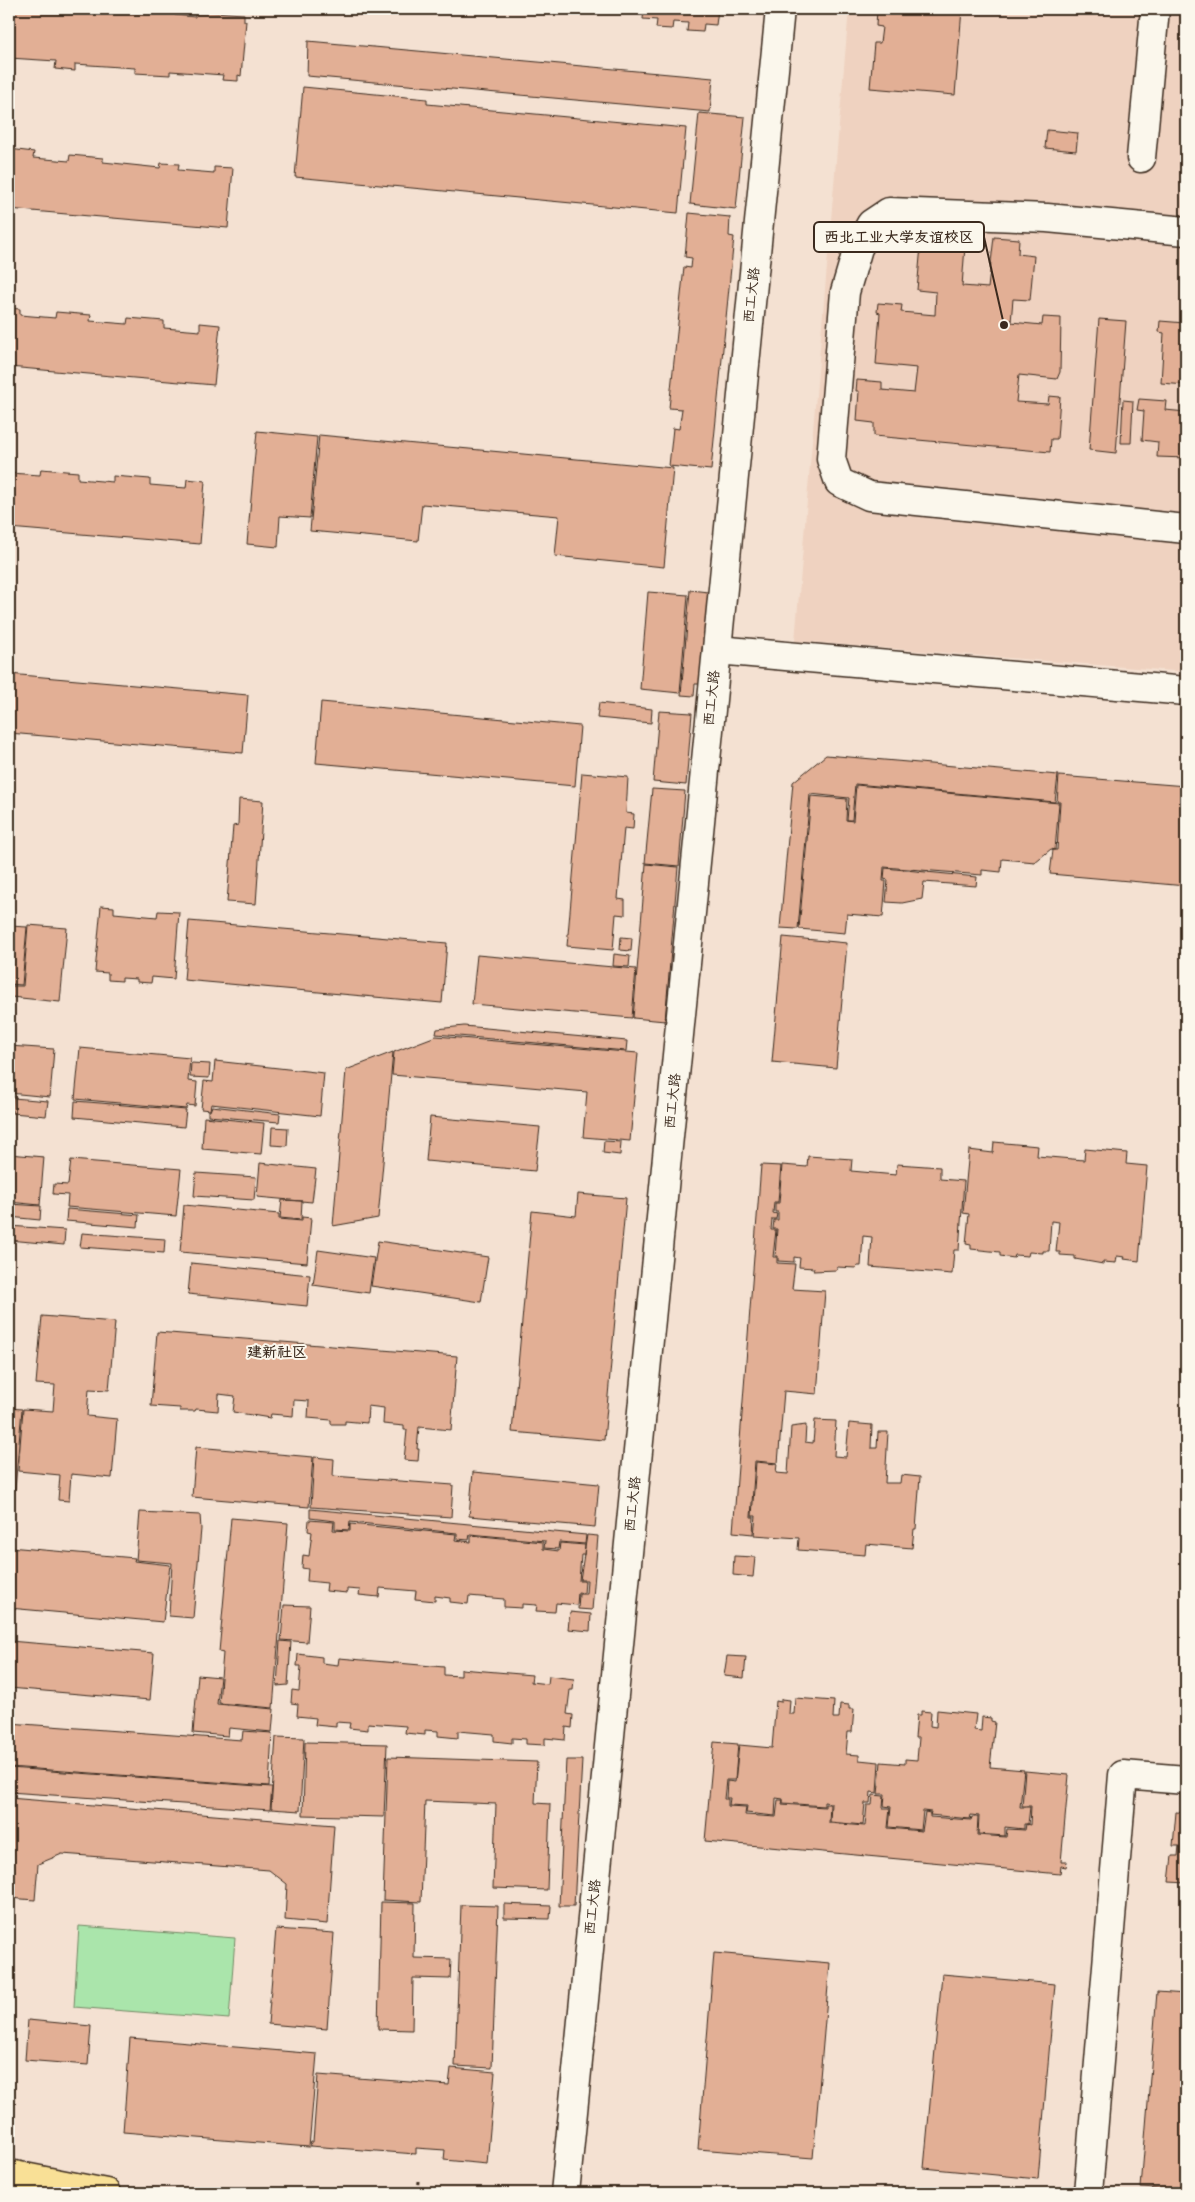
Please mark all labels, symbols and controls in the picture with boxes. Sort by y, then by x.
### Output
callout: 西北工业大学友谊校区 [814,222,984,252]
text: 西北工业大学友谊校区 [824,226,974,250]
street label: 西工大路 [738,266,766,324]
street label: 西工大路 [698,669,726,727]
street label: 西工大路 [659,1072,687,1130]
district label: 建新社区 [247,1341,307,1365]
street label: 西工大路 [619,1475,647,1533]
street label: 西工大路 [579,1878,607,1936]

